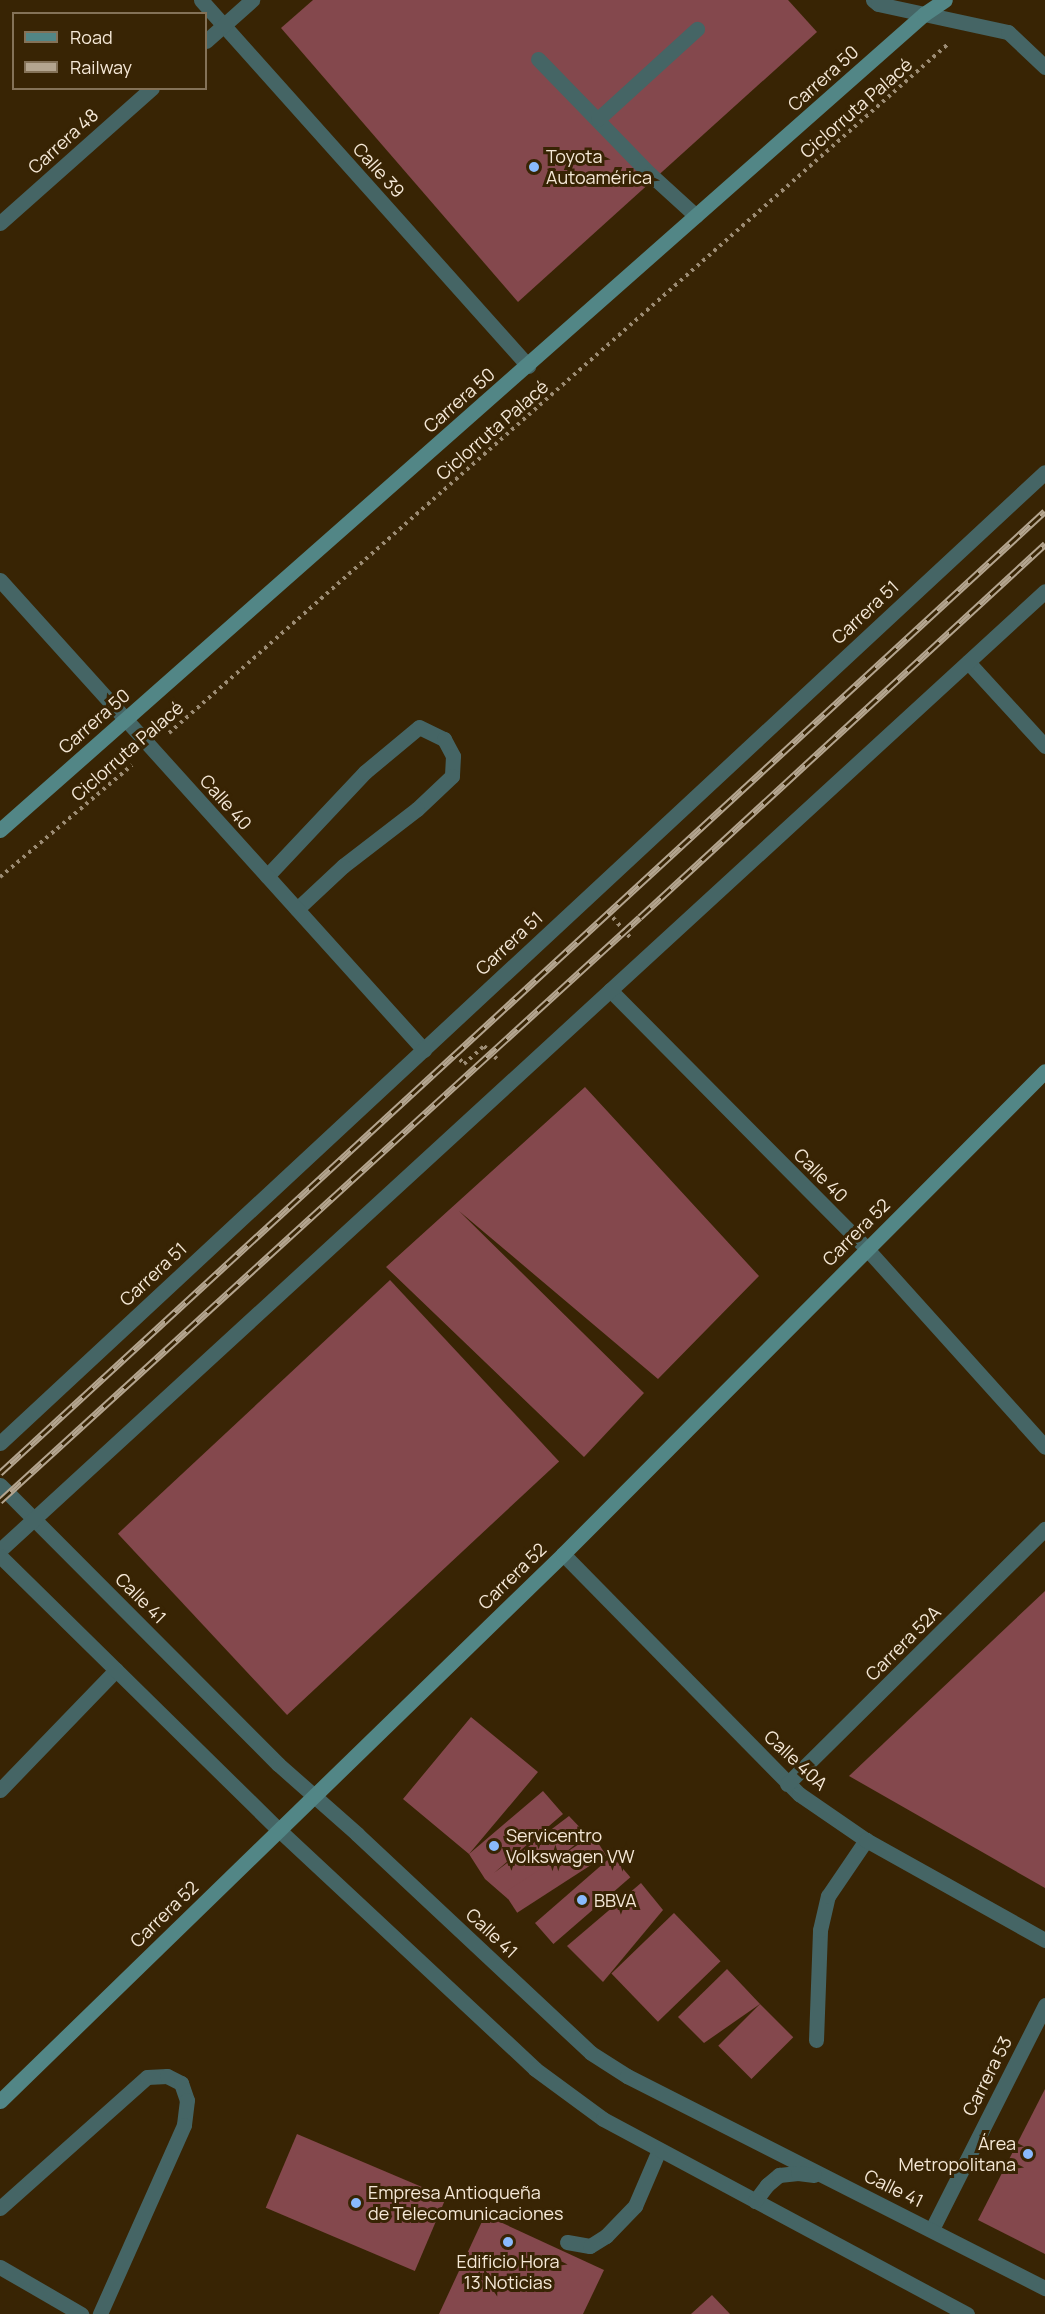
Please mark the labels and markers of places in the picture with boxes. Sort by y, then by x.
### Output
place label: Toyota Autoamérica [546,146,652,188]
marker: Toyota Autoamérica [527,160,541,174]
place label: Servicentro Volkswagen VW [506,1825,635,1868]
marker: Servicentro Volkswagen VW [487,1839,501,1853]
place label: BBVA [594,1889,637,1911]
marker: BBVA [575,1893,589,1907]
place label: Área Metropolitana [899,2133,1016,2176]
marker: Área Metropolitana [1021,2147,1035,2161]
place label: Empresa Antioqueña de Telecomunicaciones [368,2182,564,2224]
marker: Empresa Antioqueña de Telecomunicaciones [349,2196,363,2210]
marker: Edificio Hora 13 Noticias [501,2235,515,2249]
place label: Edificio Hora 13 Noticias [456,2251,560,2294]

